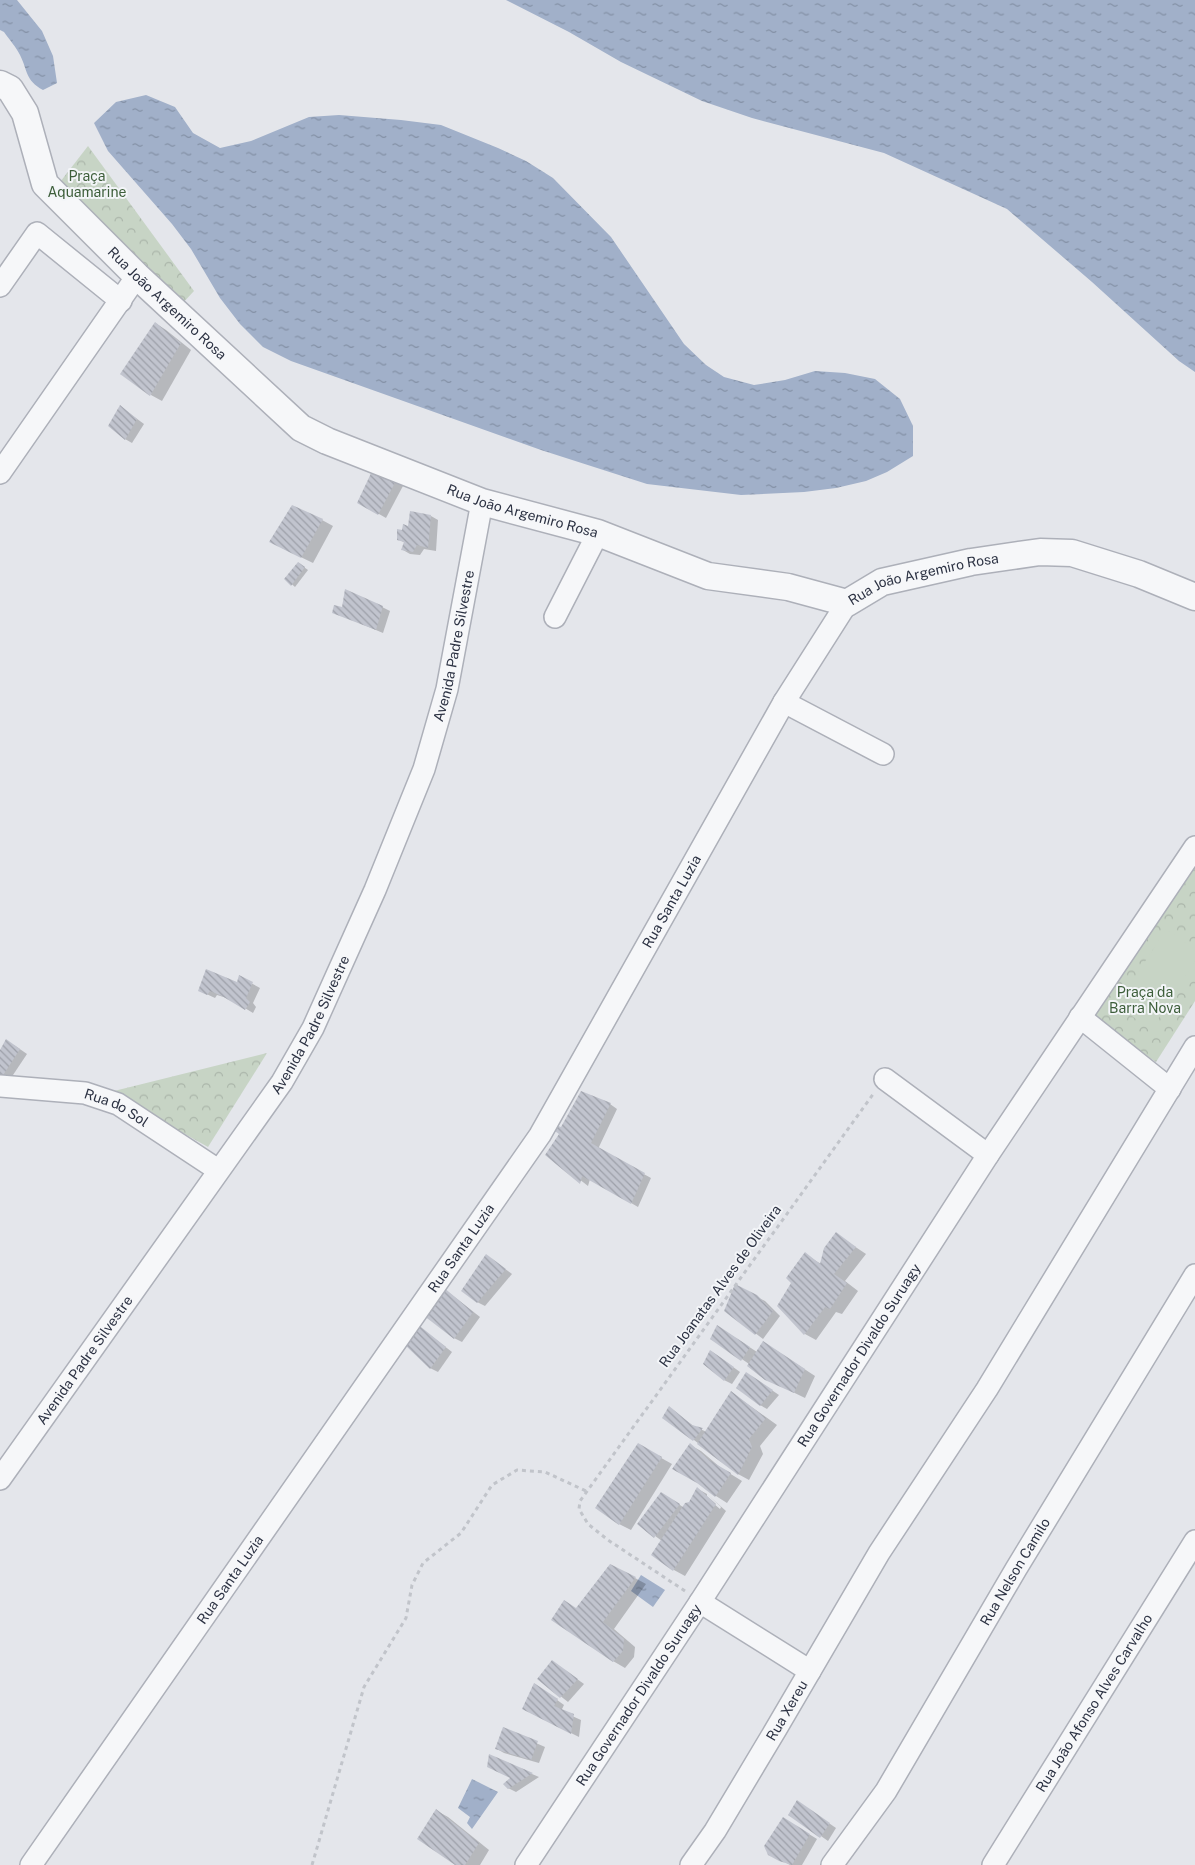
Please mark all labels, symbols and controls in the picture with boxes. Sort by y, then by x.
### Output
park label: Praça Aquamarine [48,168,126,200]
street label: Rua João Argemiro Rosa [105,244,230,363]
street label: Rua João Argemiro Rosa [445,481,600,541]
street label: Rua João Argemiro Rosa [845,550,1000,608]
street label: Avenida Padre Silvestre [430,569,477,723]
street label: Rua Santa Luzia [639,852,704,951]
street label: Avenida Padre Silvestre [268,953,353,1097]
park label: Praça da Barra Nova [1109,984,1181,1016]
street label: Rua do Sol [82,1085,151,1130]
street label: Rua Santa Luzia [425,1201,498,1296]
street label: Rua Joanatas Alves de Oliveira [656,1202,784,1370]
street label: Rua Governador Divaldo Suruagy [794,1260,924,1450]
street label: Avenida Padre Silvestre [33,1292,136,1427]
street label: Rua Nelson Camilo [977,1515,1053,1628]
street label: Rua Santa Luzia [194,1532,266,1627]
street label: Rua Governador Divaldo Suruagy [573,1601,705,1789]
street label: Rua João Afonso Alves Carvalho [1033,1611,1156,1795]
street label: Rua Xereu [763,1677,811,1744]

